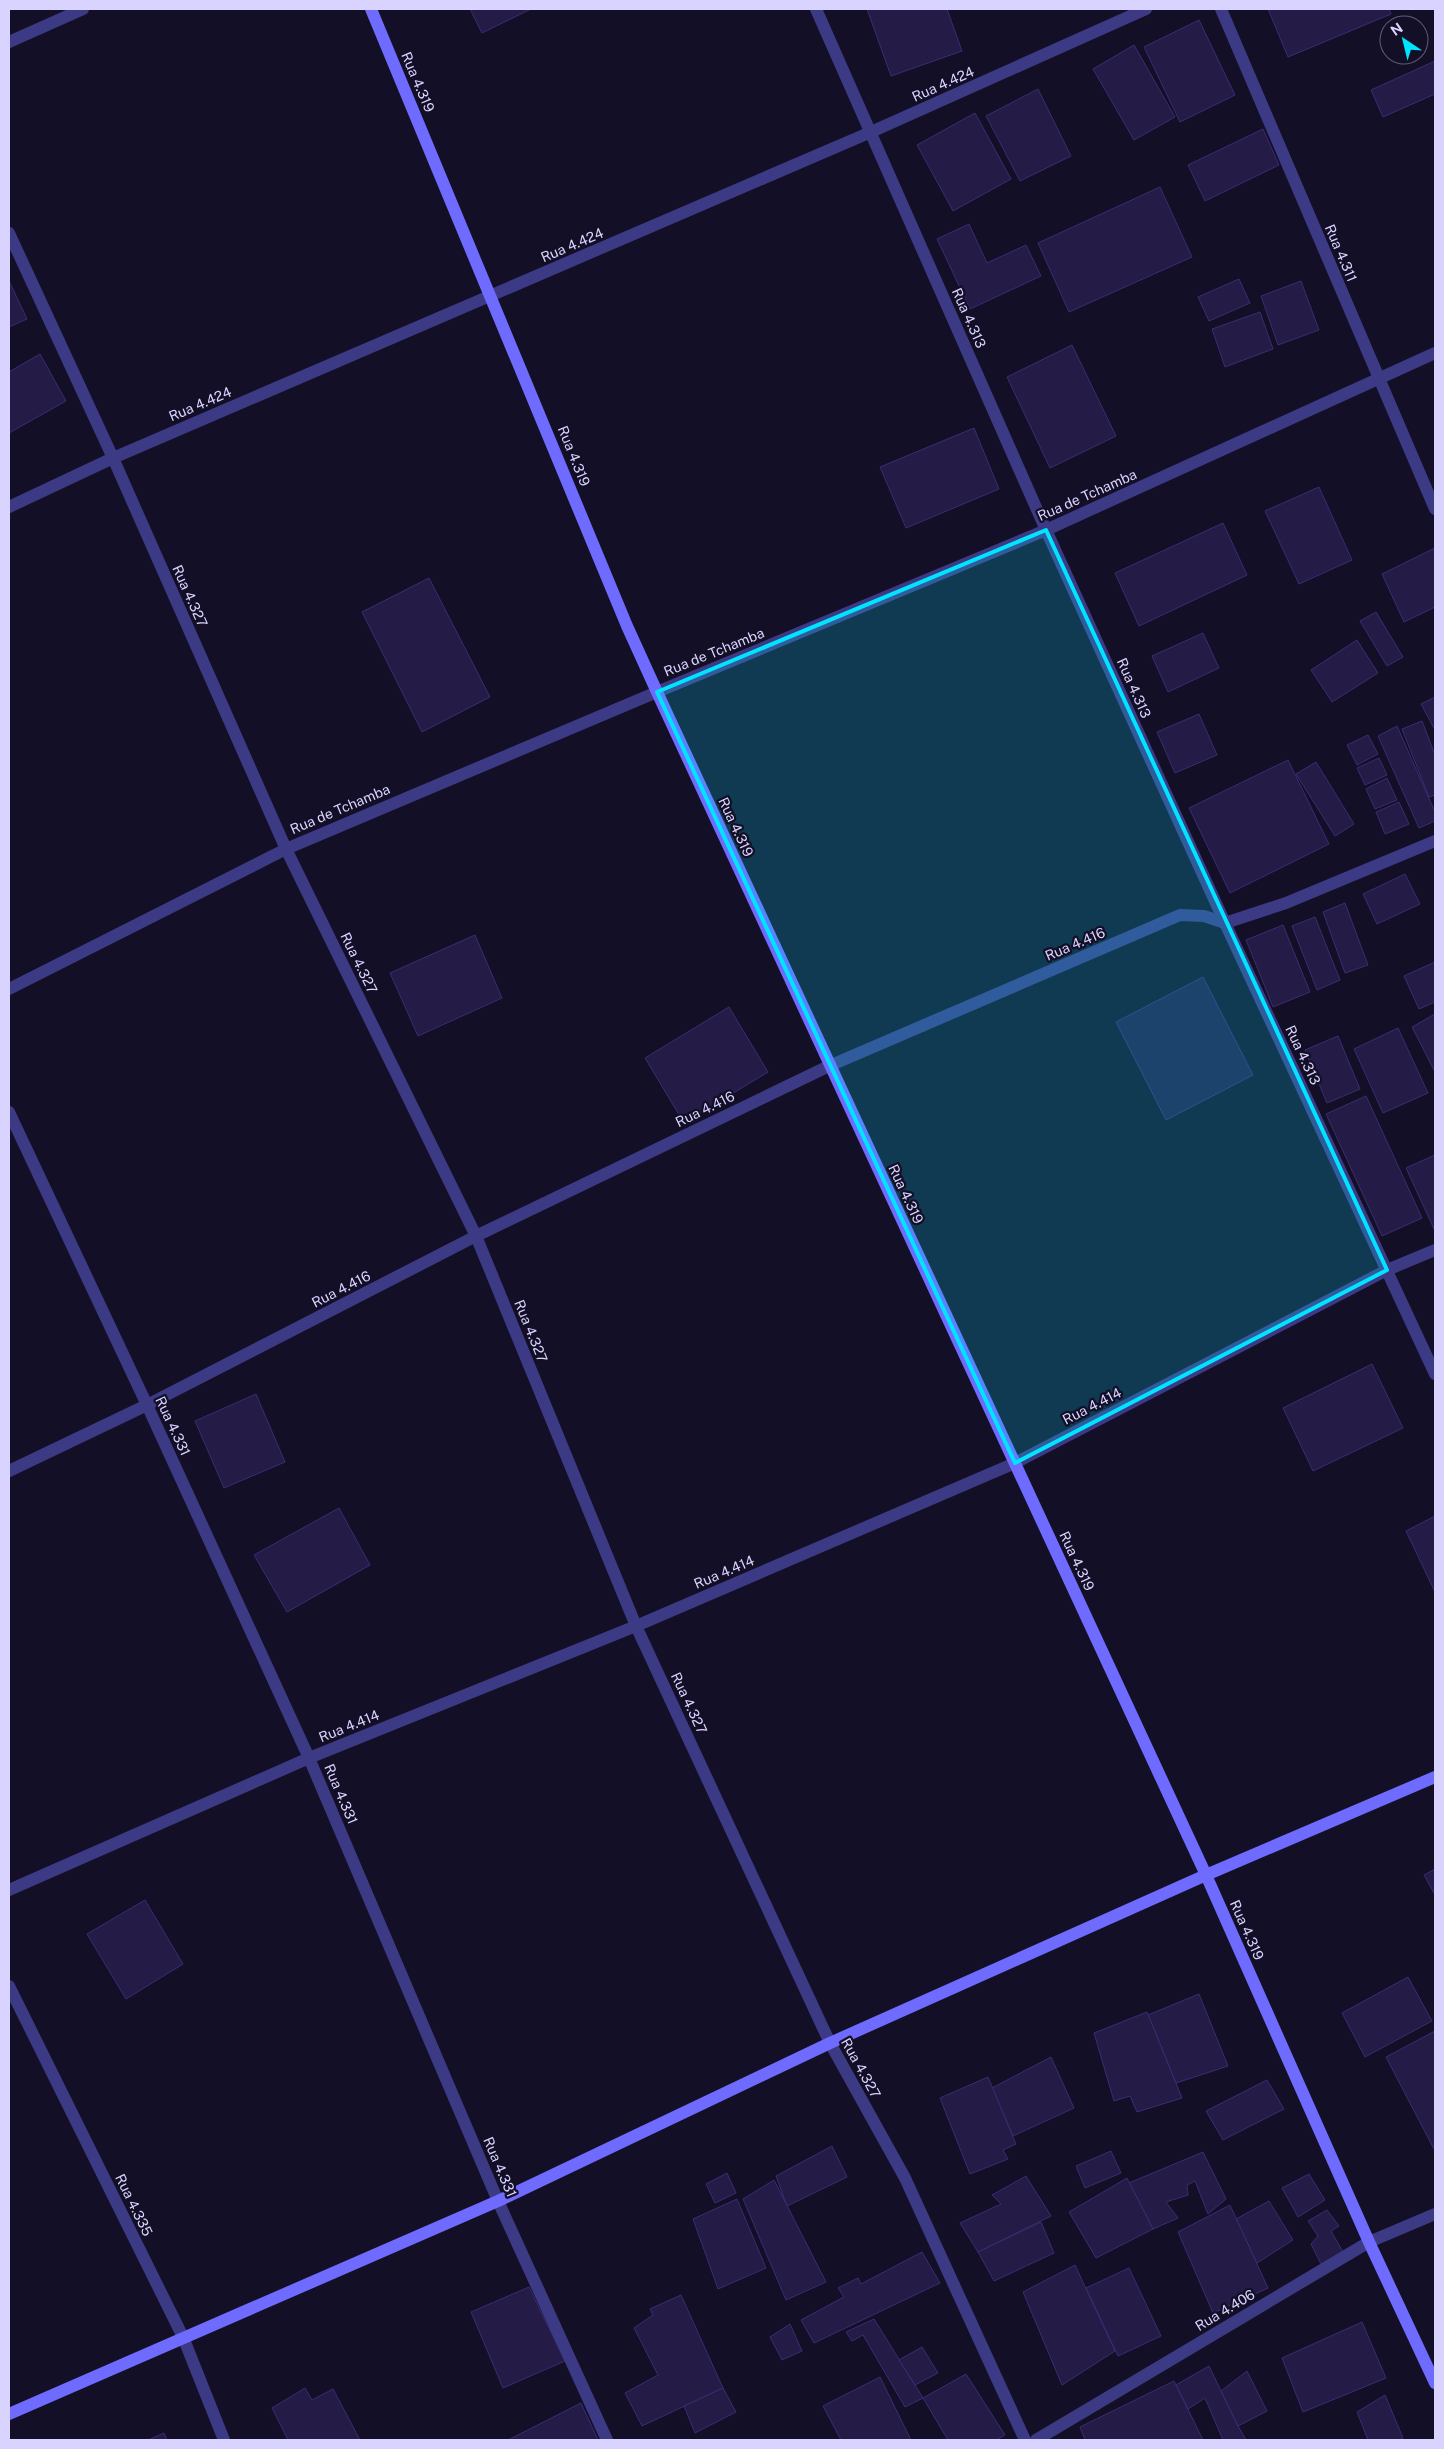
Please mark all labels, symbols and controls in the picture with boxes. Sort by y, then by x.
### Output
north arrow [1379,15,1429,65]
text: N [1387,20,1406,39]
street label: Rua 4.319 [398,49,438,115]
street label: Rua 4.424 [909,63,977,105]
street label: Rua 4.311 [1322,222,1360,284]
street label: Rua 4.424 [538,225,606,265]
street label: Rua 4.313 [949,286,989,351]
street label: Rua 4.424 [166,384,234,424]
street label: Rua 4.319 [555,423,593,489]
street label: Rua de Tchamba [1035,466,1139,524]
street label: Rua 4.327 [169,563,211,629]
street label: Rua de Tchamba [661,625,767,679]
street label: Rua 4.313 [1114,656,1154,721]
street label: Rua de Tchamba [288,781,392,837]
street label: Rua 4.319 [715,795,757,860]
street label: Rua 4.416 [1043,924,1108,964]
street label: Rua 4.327 [337,930,381,996]
street label: Rua 4.313 [1282,1023,1324,1088]
street label: Rua 4.416 [673,1088,737,1130]
street label: Rua 4.319 [885,1162,927,1227]
street label: Rua 4.416 [309,1267,373,1311]
street label: Rua 4.327 [511,1297,551,1365]
street label: Rua 4.414 [1060,1384,1124,1428]
street label: Rua 4.331 [152,1394,194,1458]
street label: Rua 4.319 [1056,1529,1098,1594]
street label: Rua 4.414 [692,1552,757,1592]
street label: Rua 4.327 [668,1670,710,1736]
street label: Rua 4.414 [316,1707,382,1745]
street label: Rua 4.331 [321,1761,361,1827]
street label: Rua 4.319 [1227,1898,1267,1963]
street label: Rua 4.327 [838,2035,884,2101]
street label: Rua 4.331 [480,2134,520,2200]
street label: Rua 4.335 [112,2171,156,2239]
street label: Rua 4.406 [1192,2286,1258,2334]

